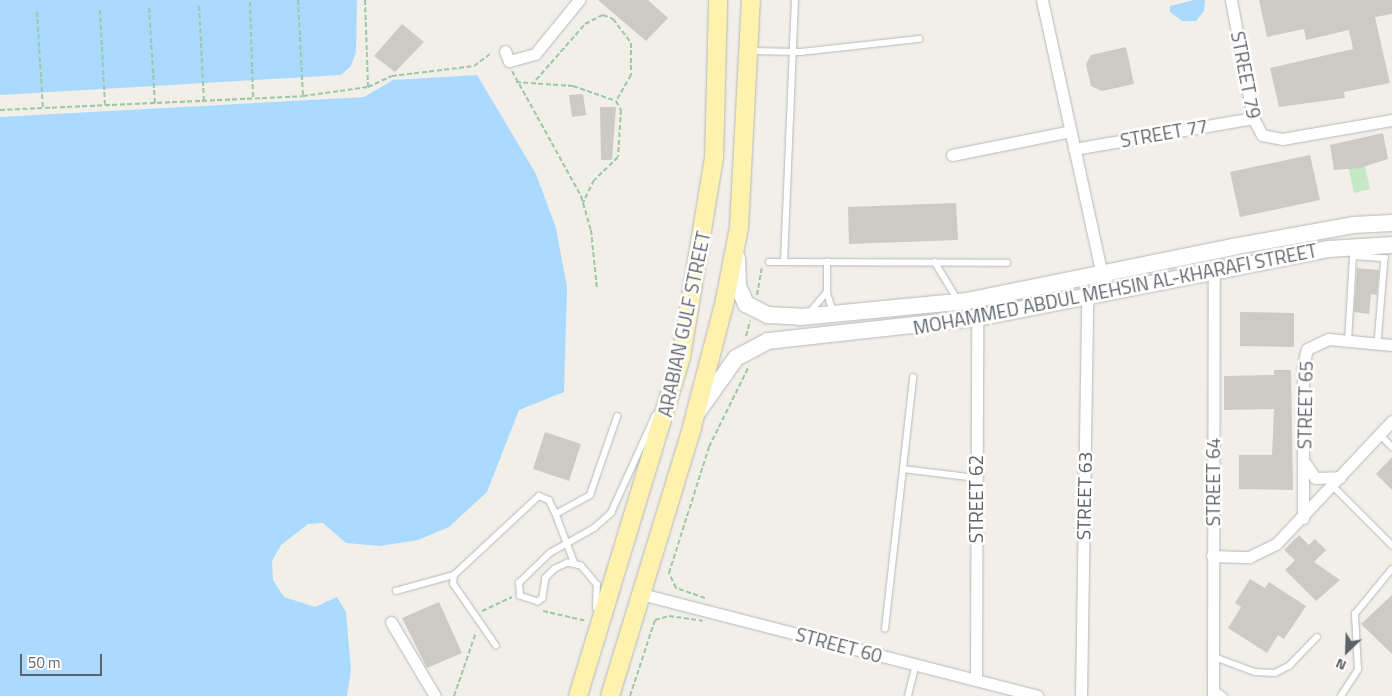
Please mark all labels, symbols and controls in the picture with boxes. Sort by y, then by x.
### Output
street label: STREET 79 [1226,29,1266,121]
street label: STREET 77 [1118,114,1210,152]
street label: ARABIAN GULF STREET [653,229,715,419]
street label: MOHAMMED ABDUL MEHSIN AL-KHARAFI STREET [911,239,1319,339]
street label: STREET 65 [1293,361,1317,449]
street label: STREET 64 [1202,438,1224,526]
street label: STREET 63 [1072,452,1096,540]
street label: STREET 62 [965,455,987,543]
street label: STREET 60 [793,623,885,667]
north arrow [1322,626,1372,676]
scale bar [22,644,105,676]
text: 50 m [28,651,61,674]
text: N [1332,654,1349,677]

